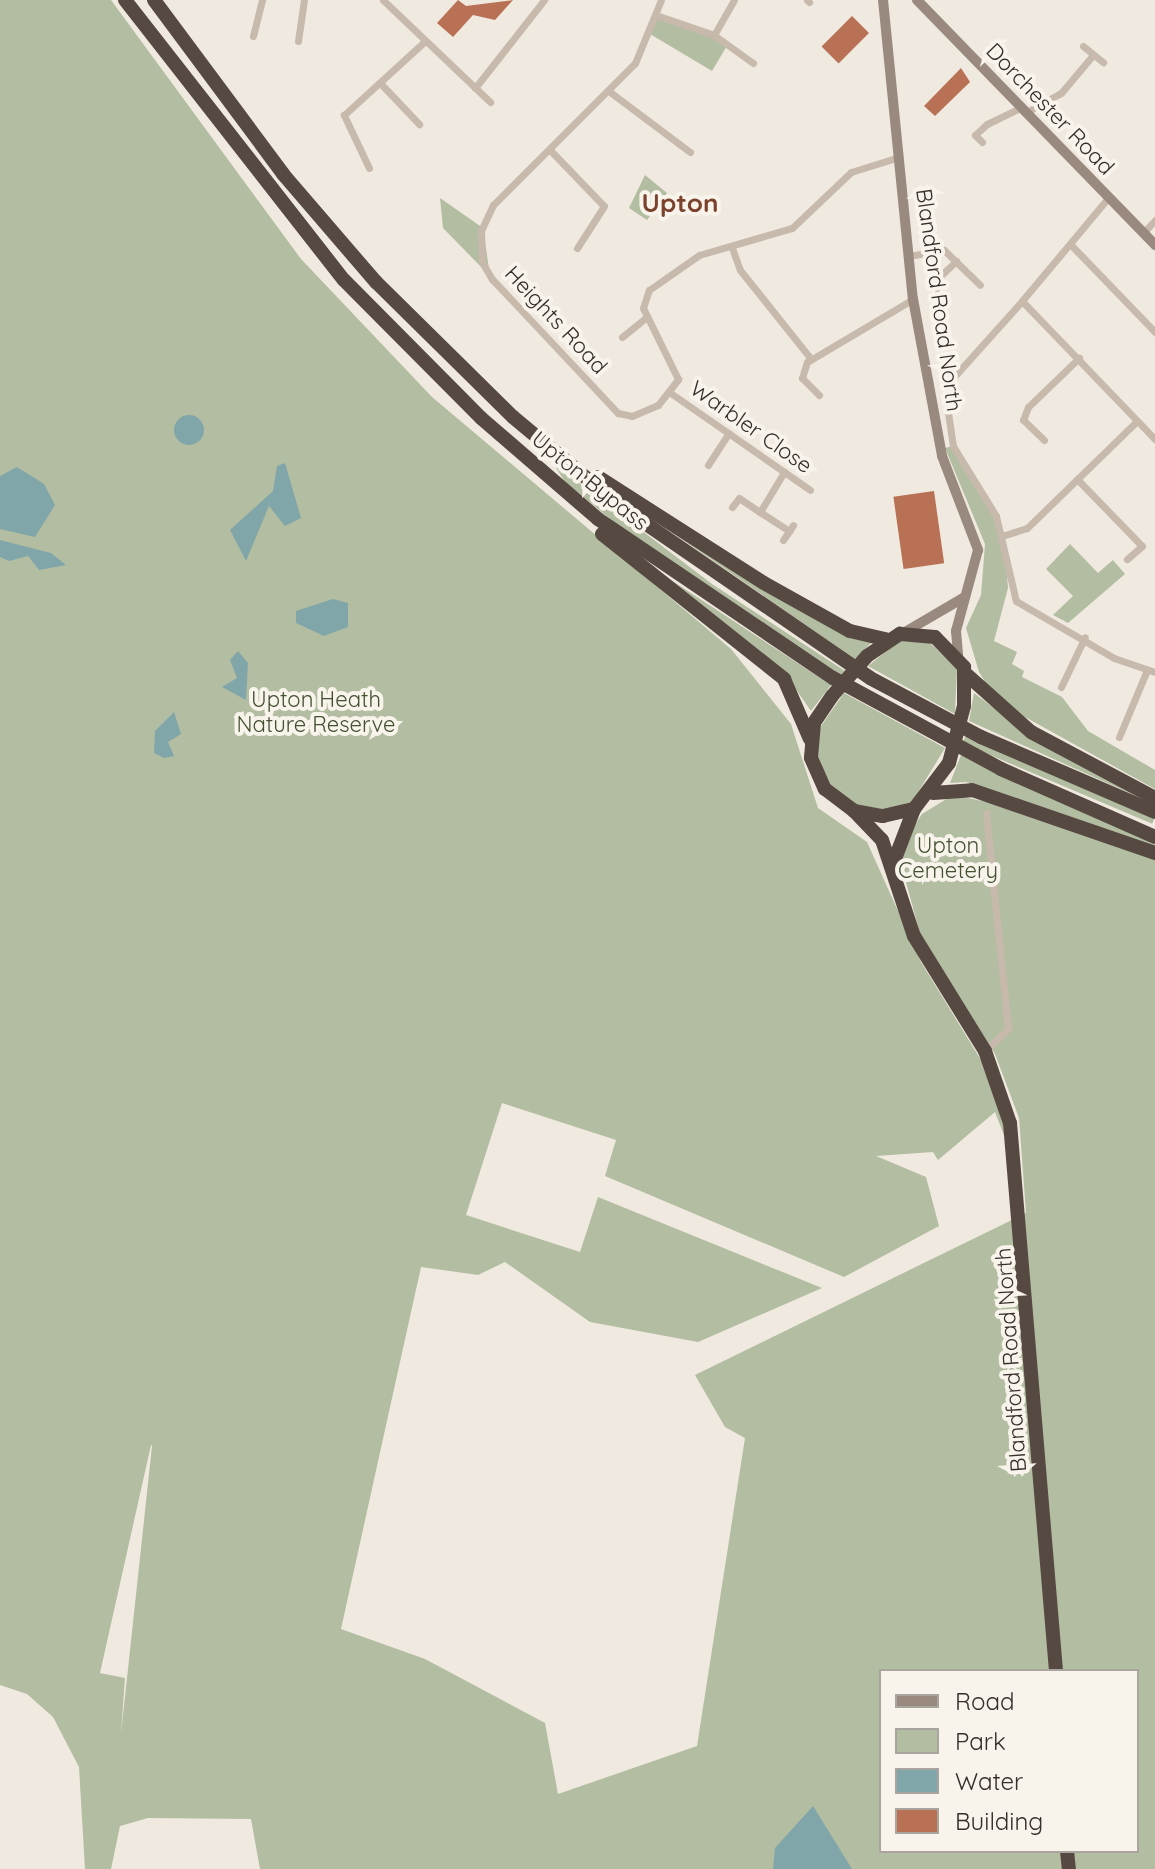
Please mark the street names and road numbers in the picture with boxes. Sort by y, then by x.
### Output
street label: Dorchester Road [981,38,1119,180]
street label: Blandford Road North [910,187,968,413]
street label: Heights Road [499,261,613,379]
street label: Warbler Close [685,375,817,479]
street label: Upton Bypass [526,426,654,536]
street label: Blandford Road North [990,1247,1032,1473]

